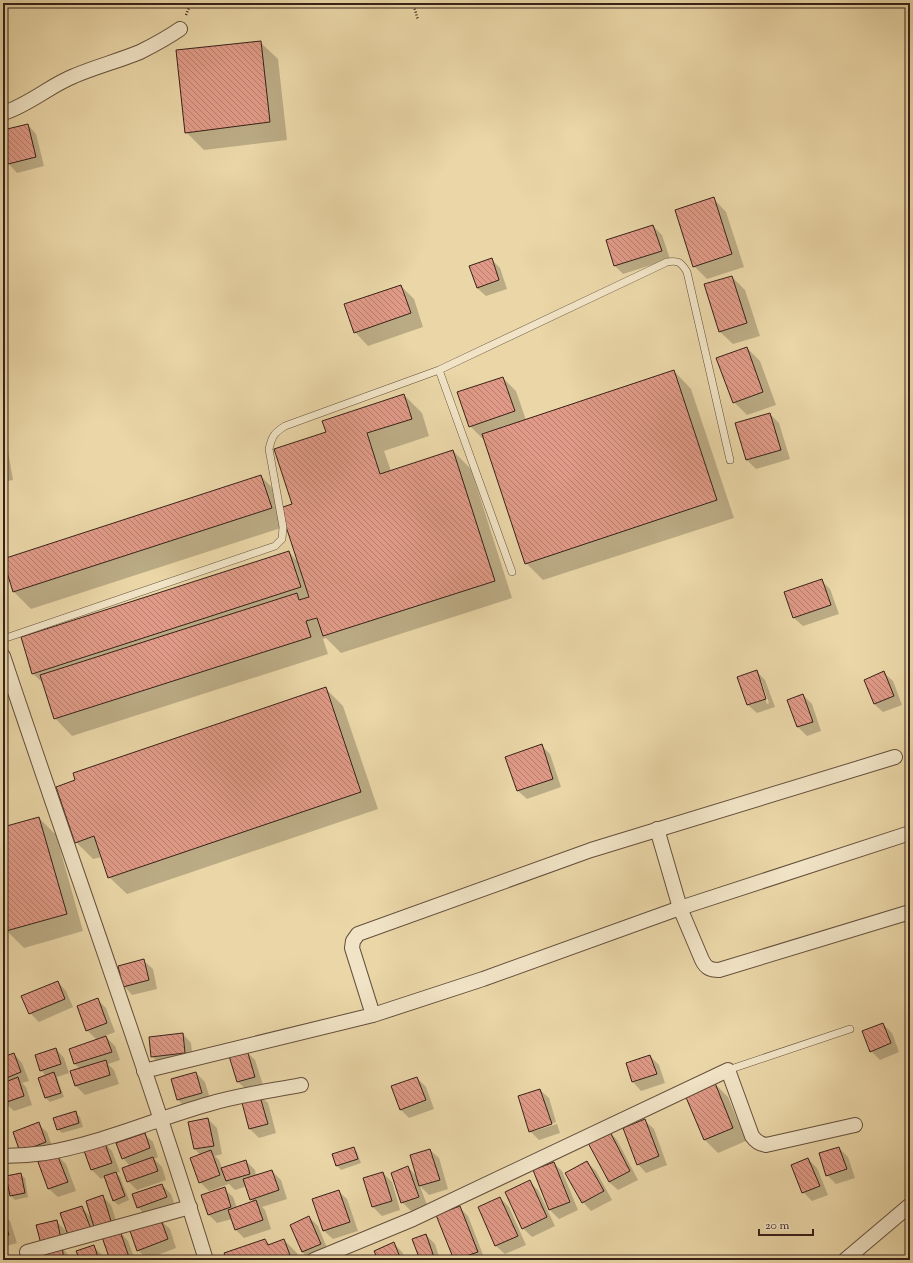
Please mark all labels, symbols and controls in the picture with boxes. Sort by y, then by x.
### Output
scale bar [759,1211,813,1237]
text: 20 m [765,1217,790,1235]

